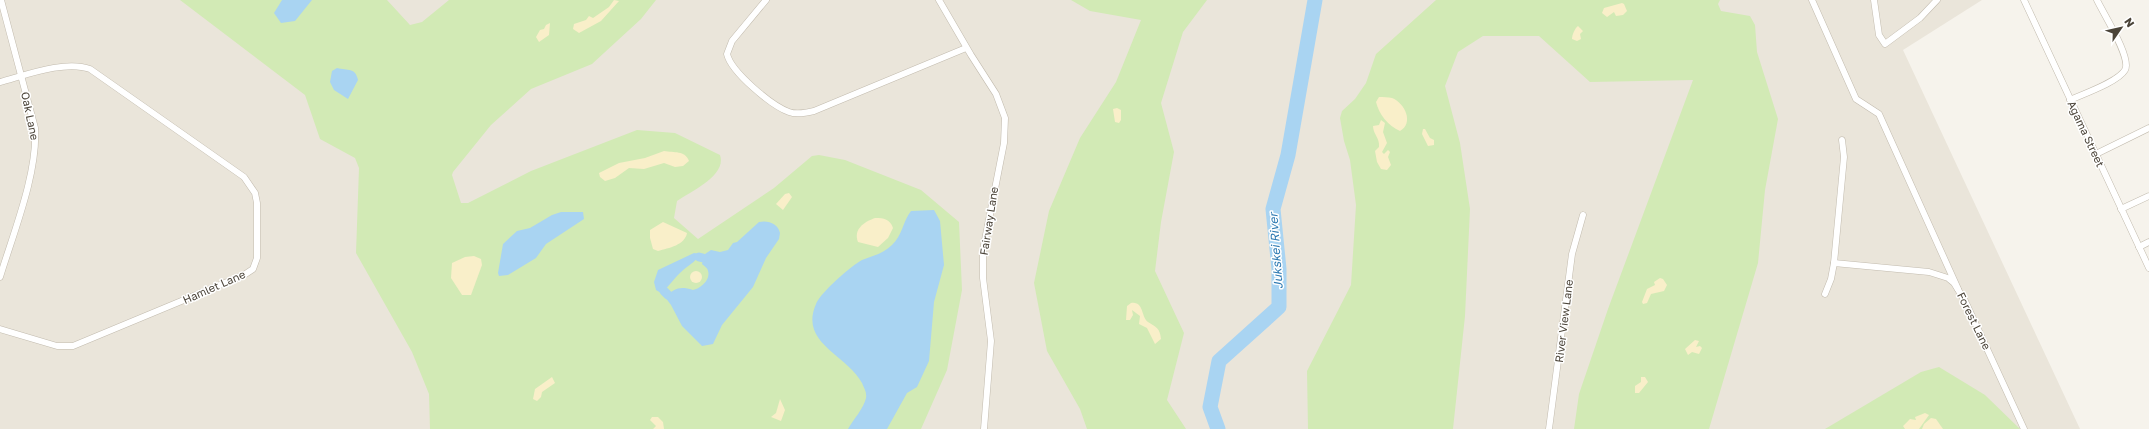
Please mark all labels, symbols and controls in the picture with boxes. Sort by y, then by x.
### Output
north arrow [2101,8,2141,48]
text: N [2122,15,2137,29]
street label: Oak Lane [19,91,42,141]
street label: Agama Street [2065,99,2107,169]
street label: Fairway Lane [977,186,1000,256]
water label: Jukskei River [1265,210,1286,290]
street label: Hamlet Lane [181,267,247,306]
street label: River View Lane [1552,279,1575,363]
street label: Forest Lane [1955,290,1994,352]

